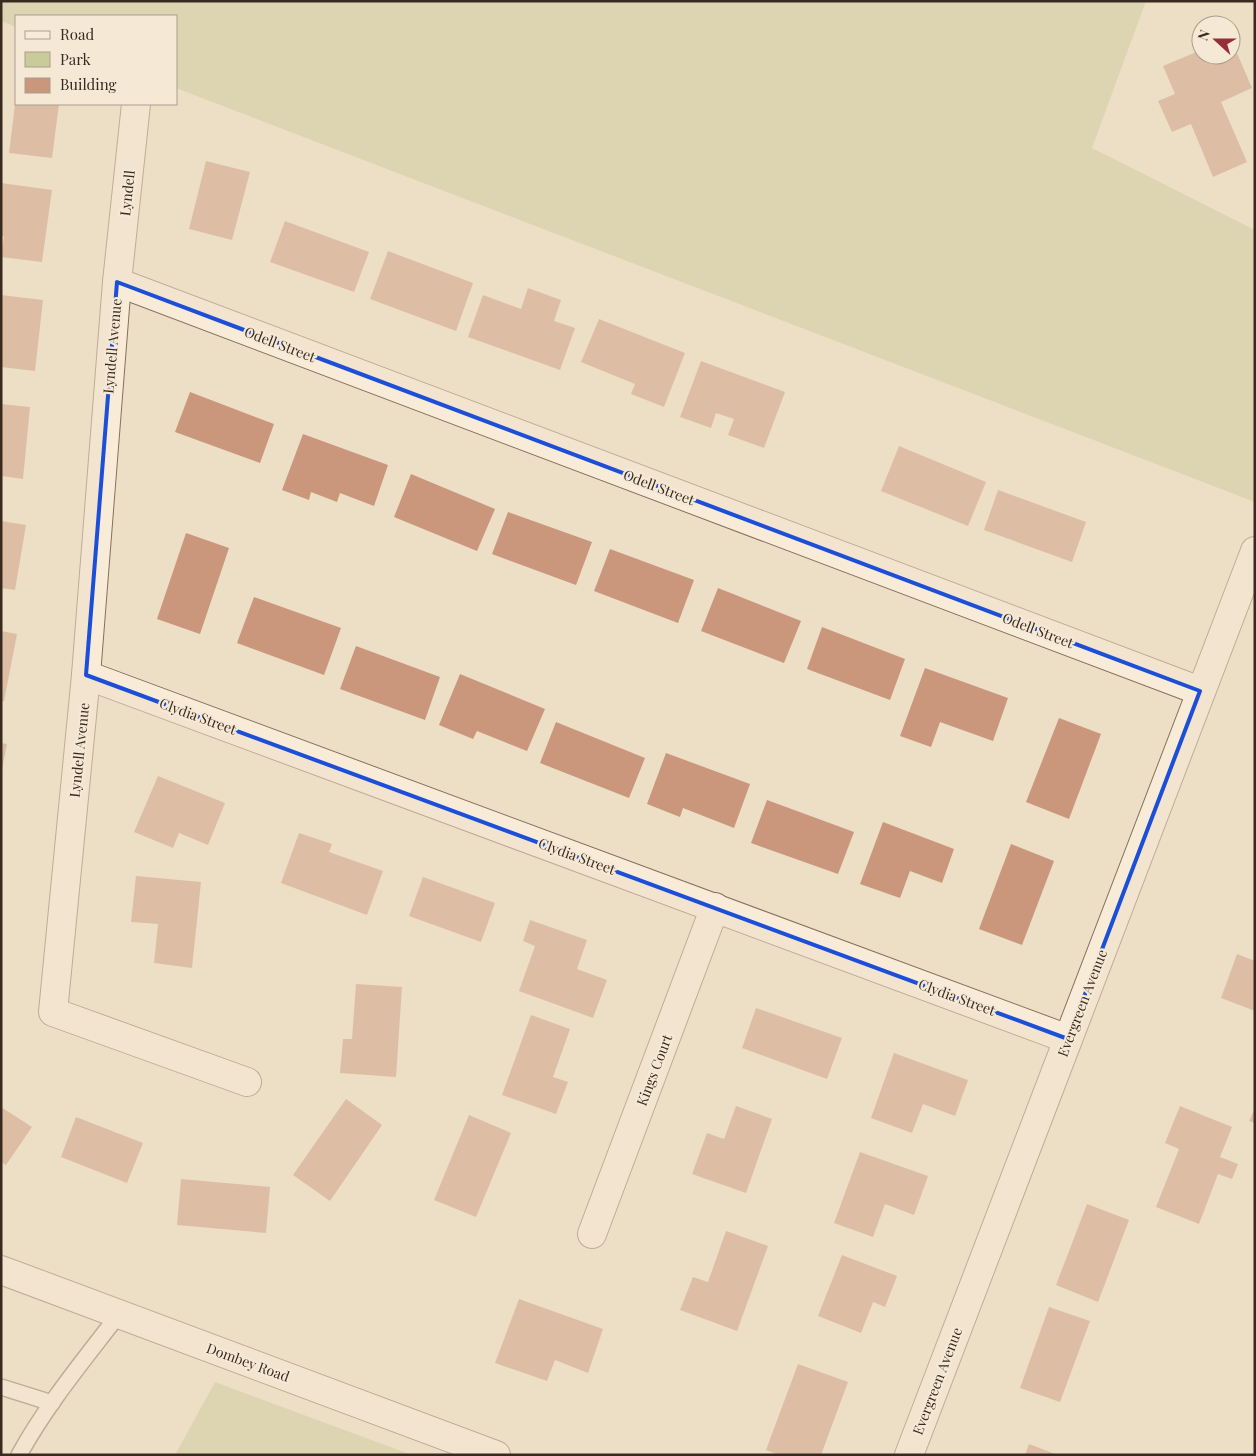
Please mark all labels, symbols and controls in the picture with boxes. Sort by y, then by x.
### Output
legend [15,15,178,105]
north arrow [1191,15,1241,65]
text: Road [60,24,94,44]
text: N [1193,27,1214,43]
text: Park [60,49,92,69]
text: Building [60,74,117,94]
street label: Lyndell [115,169,139,217]
street label: Lyndell Avenue [98,298,126,394]
street label: Odell Street [242,322,319,367]
street label: Odell Street [621,465,698,510]
street label: Odell Street [1000,608,1077,653]
street label: Clydia Street [157,693,240,739]
street label: Lyndell Avenue [65,702,93,798]
street label: Clydia Street [536,833,619,879]
street label: Evergreen Avenue [1053,947,1111,1059]
street label: Clydia Street [916,974,999,1020]
street label: Kings Court [632,1031,677,1109]
street label: Evergreen Avenue [908,1325,966,1437]
street label: Dombey Road [204,1338,292,1386]

